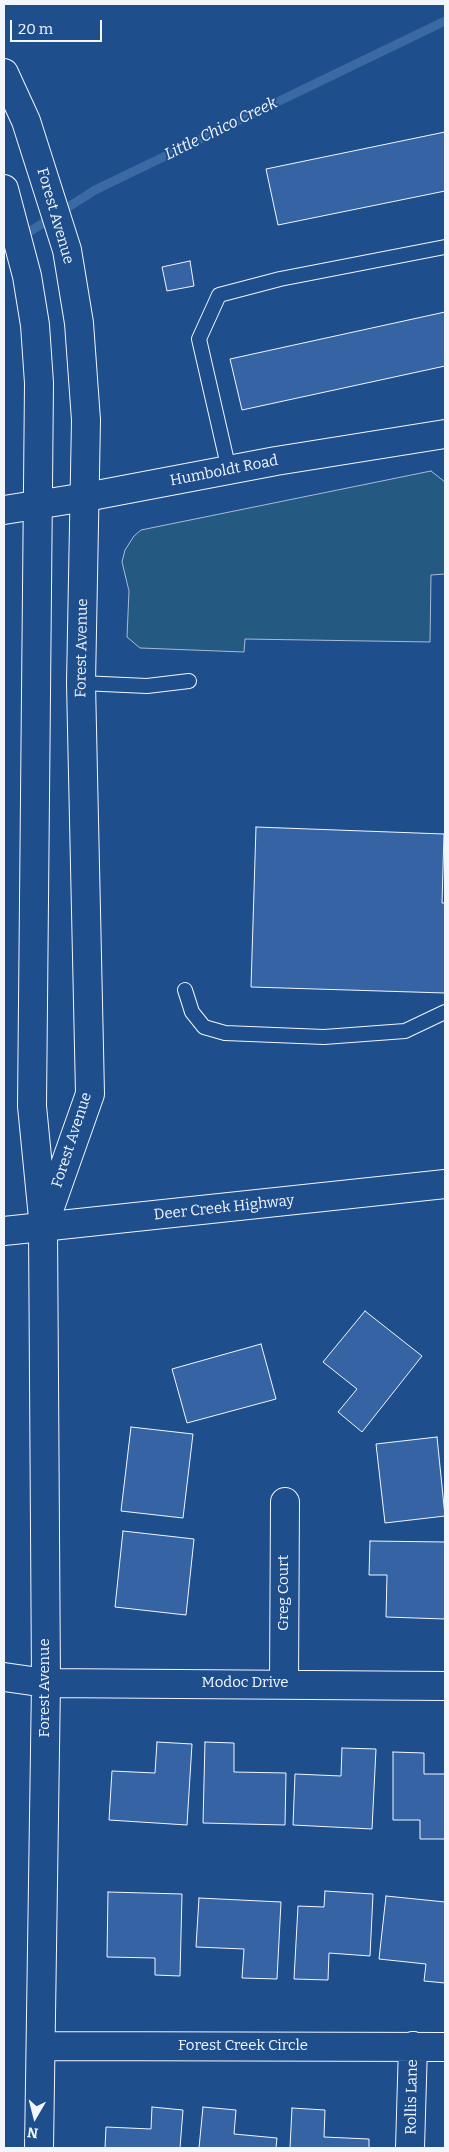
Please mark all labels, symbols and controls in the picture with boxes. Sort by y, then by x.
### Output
scale bar [12,10,105,42]
text: 20 m [18,20,53,38]
water label: Little Chico Creek [162,93,280,165]
street label: Forest Avenue [33,166,77,266]
street label: Humboldt Road [168,452,280,490]
street label: Forest Avenue [72,598,92,698]
street label: Forest Avenue [48,1090,96,1190]
street label: Deer Creek Highway [153,1192,295,1224]
street label: Greg Court [275,1555,293,1631]
street label: Forest Avenue [36,1638,54,1738]
street label: Modoc Drive [202,1674,288,1692]
street label: Forest Creek Circle [178,2037,308,2055]
street label: Rollis Lane [402,2059,422,2135]
north arrow [10,2092,60,2142]
text: N [26,2123,39,2142]

